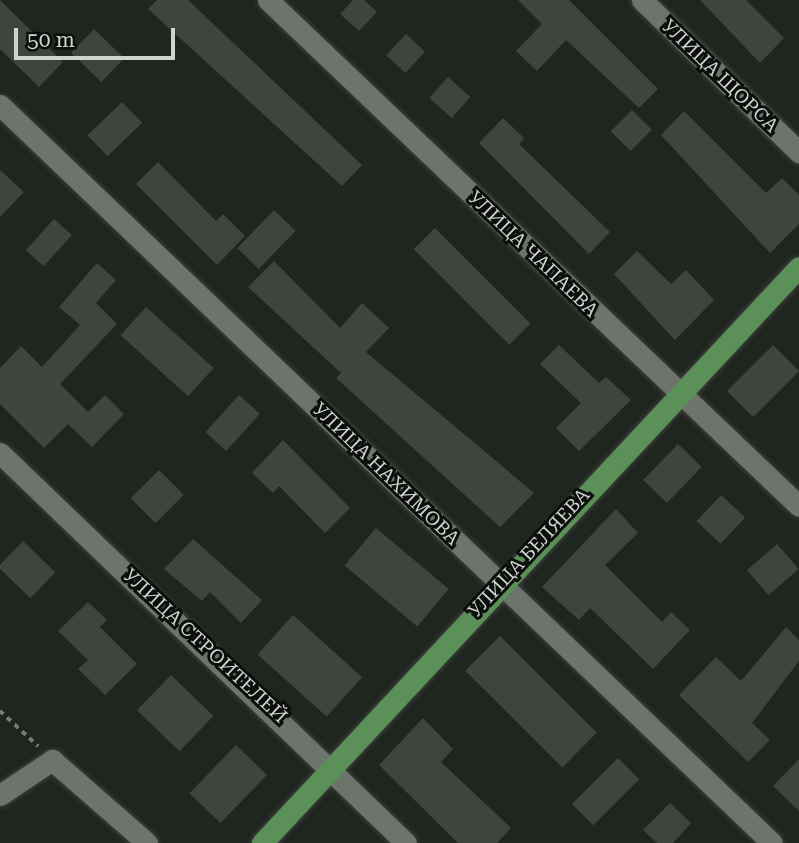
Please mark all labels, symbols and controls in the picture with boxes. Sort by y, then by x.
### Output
scale bar [18,14,178,58]
street label: УЛИЦА ЩОРСА [657,15,783,137]
text: 50 m [27,28,75,52]
street label: УЛИЦА ЧАПАЕВА [463,186,603,322]
street label: УЛИЦА НАХИМОВА [308,398,464,550]
street label: УЛИЦА БЕЛЯЕВА [464,484,594,622]
street label: УЛИЦА СТРОИТЕЛЕЙ [118,564,292,728]

